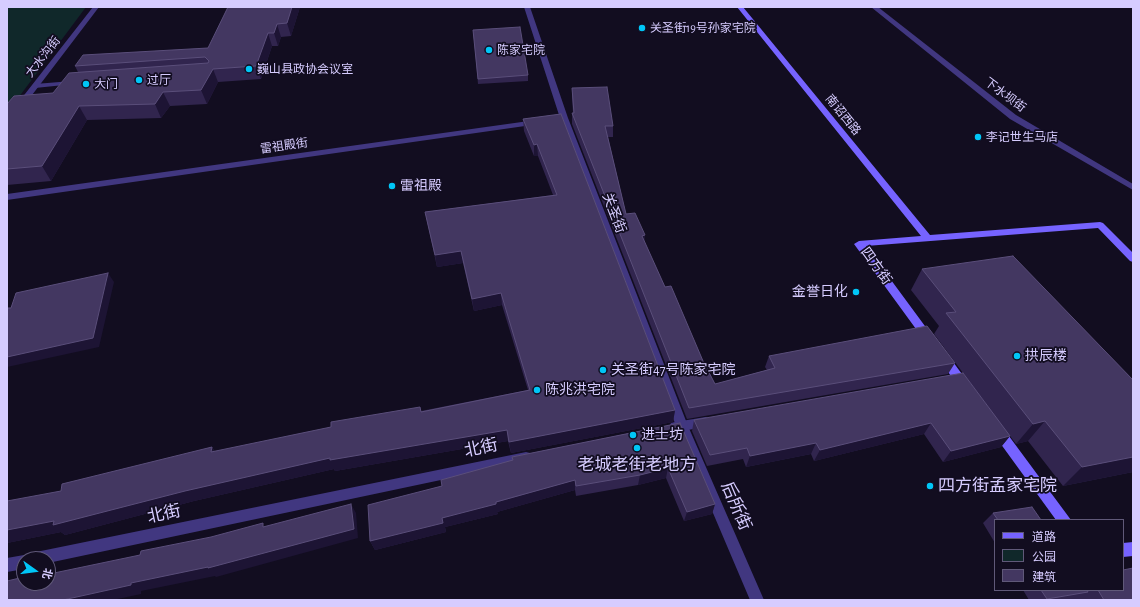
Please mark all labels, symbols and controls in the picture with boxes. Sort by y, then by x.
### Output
place label: 关圣街19号孙家宅院 [650,21,756,35]
marker: 关圣街19号孙家宅院 [637,23,647,33]
street label: 大水沟街 [23,34,63,80]
place label: 陈家宅院 [497,43,545,57]
marker: 陈家宅院 [484,45,494,55]
place label: 巍山县政协会议室 [257,62,353,76]
marker: 巍山县政协会议室 [244,64,254,74]
place label: 过厅 [147,73,171,87]
marker: 过厅 [134,75,144,85]
street label: 下水坝街 [981,75,1029,115]
place label: 大门 [94,77,118,91]
marker: 大门 [81,79,91,89]
street label: 南诏西路 [822,92,864,138]
place label: 李记世生马店 [986,130,1058,144]
marker: 李记世生马店 [973,132,983,142]
street label: 雷祖殿街 [259,136,309,156]
place label: 雷祖殿 [400,178,442,194]
marker: 雷祖殿 [387,181,397,191]
street label: 关圣街 [599,190,629,236]
street label: 四方街 [857,244,895,288]
place label: 金誉日化 [792,284,848,300]
marker: 金誉日化 [851,287,861,297]
place label: 拱辰楼 [1025,348,1067,364]
marker: 拱辰楼 [1012,351,1022,361]
place label: 关圣街47号陈家宅院 [611,362,736,378]
marker: 关圣街47号陈家宅院 [598,365,608,375]
place label: 陈兆洪宅院 [545,382,615,398]
marker: 陈兆洪宅院 [532,385,542,395]
place label: 进士坊 [641,427,683,443]
marker: 进士坊 [628,430,638,440]
street label: 北街 [462,434,500,462]
marker: 老城老街老地方 [632,443,642,453]
place label: 老城老街老地方 [578,455,696,475]
place label: 四方街孟家宅院 [938,476,1057,496]
street label: 后所街 [717,479,755,533]
marker: 四方街孟家宅院 [925,481,935,491]
street label: 北街 [145,500,183,528]
legend [994,519,1124,591]
text: 道路 [1032,531,1056,543]
north arrow [16,551,56,591]
text: 公园 [1032,551,1056,563]
text: 北 [40,567,54,580]
text: 建筑 [1032,571,1056,583]

